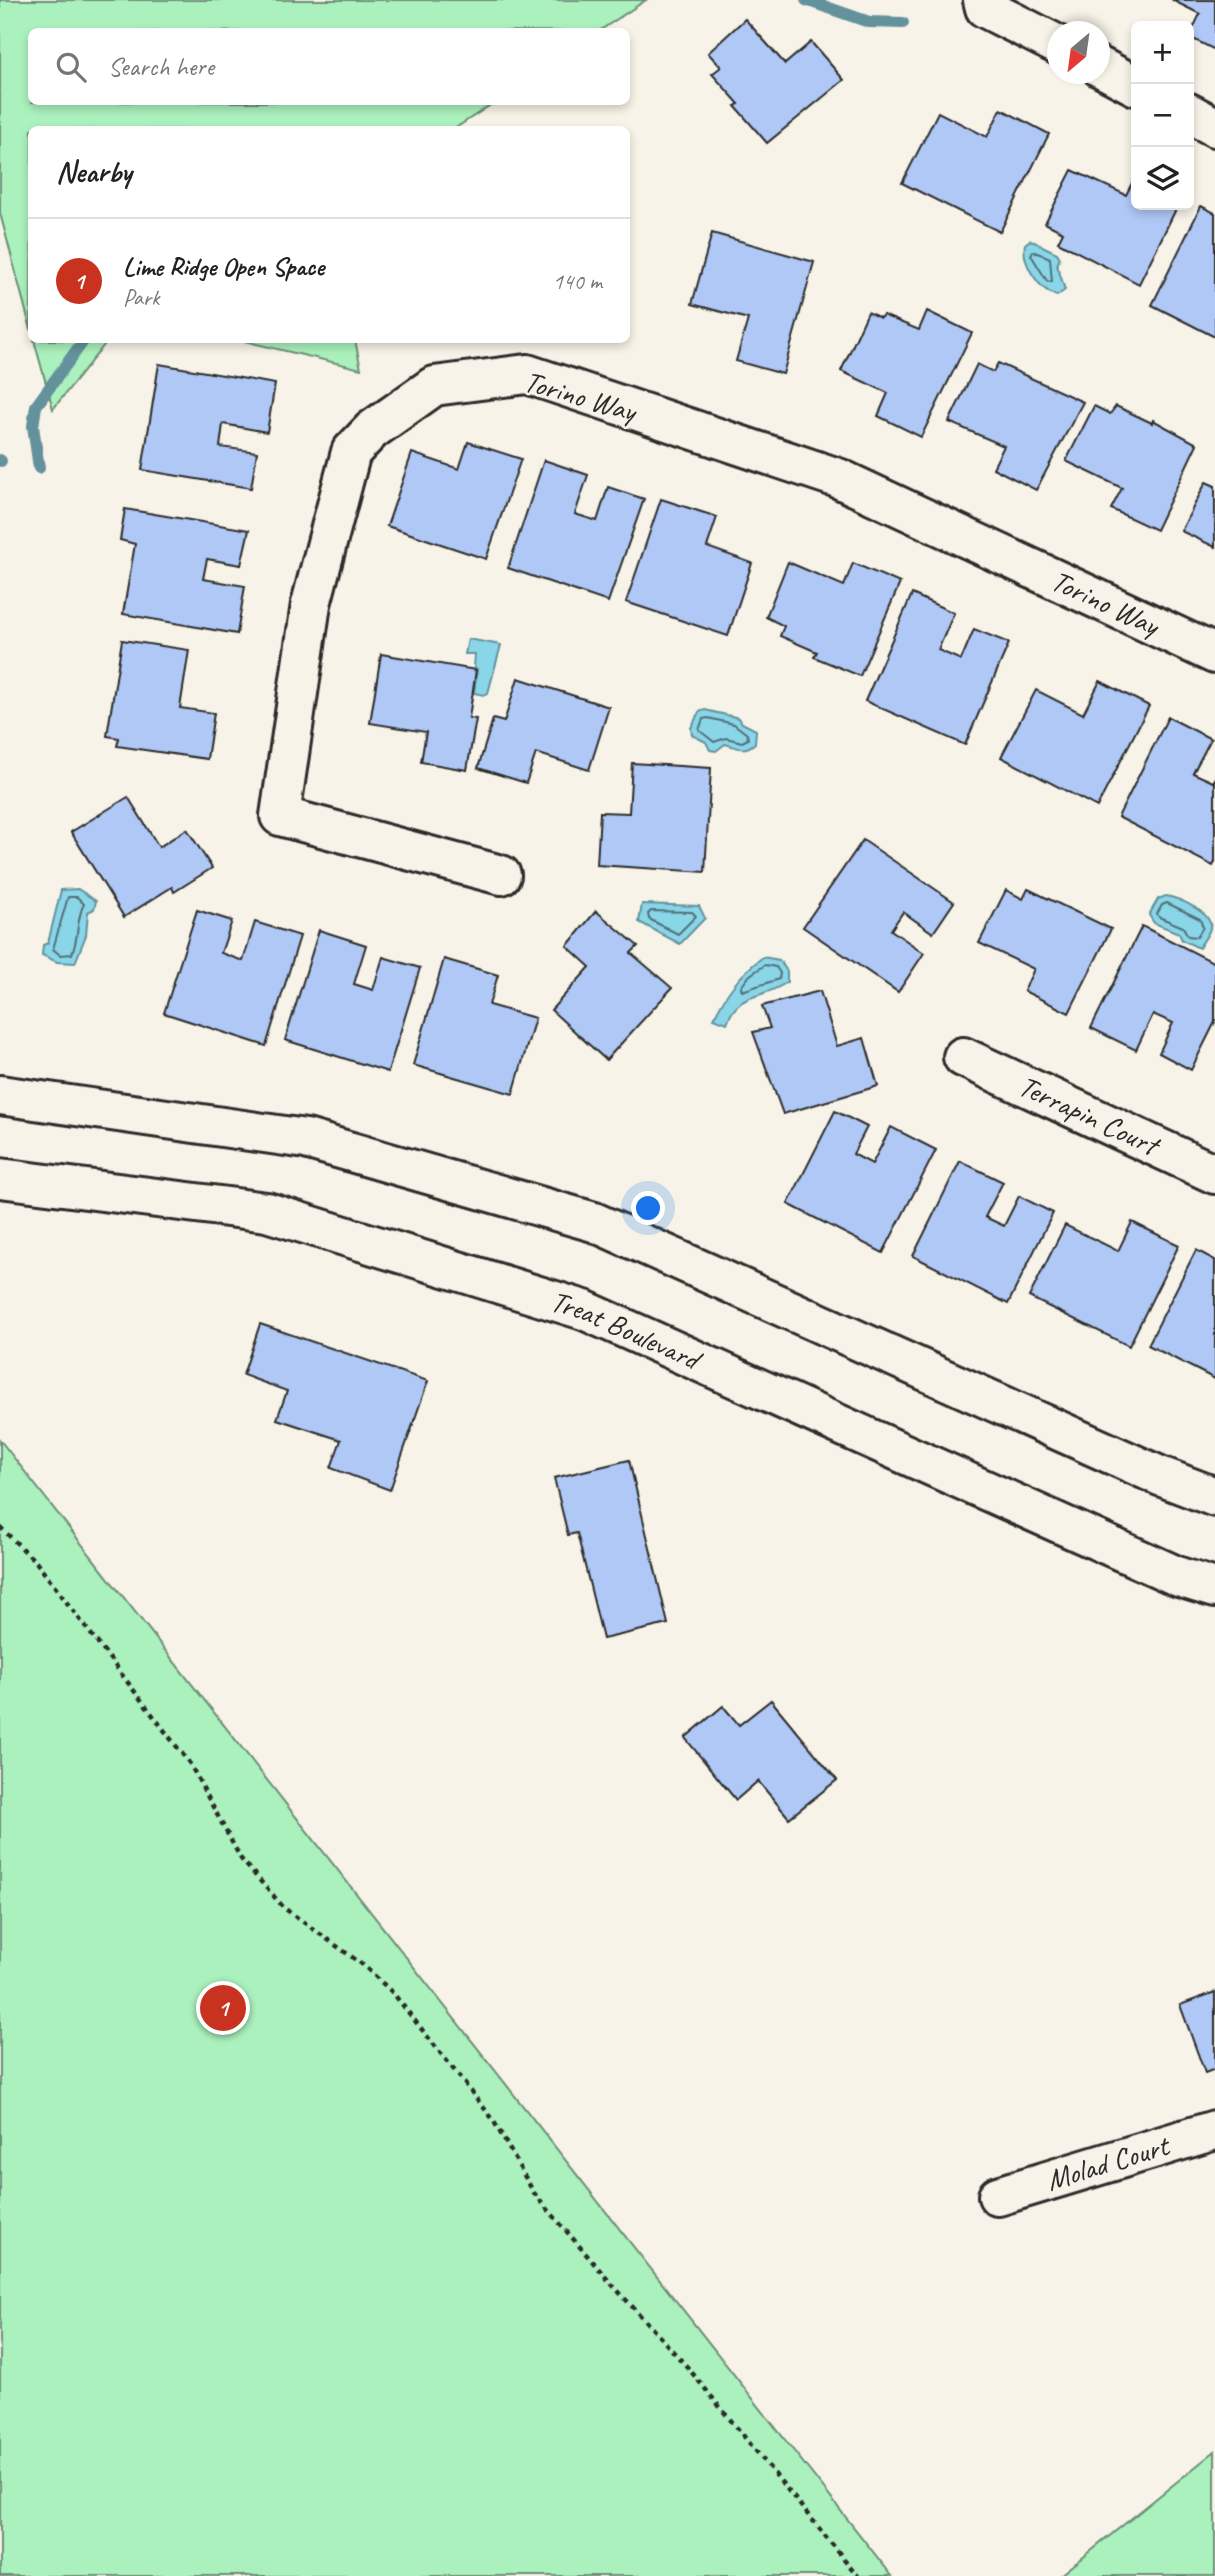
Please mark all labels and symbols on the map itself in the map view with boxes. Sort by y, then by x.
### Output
north arrow [1047,21,1110,84]
street label: Torino Way [520,362,643,431]
street label: Torino Way [1045,561,1167,645]
street label: Terrapin Court [1013,1067,1167,1165]
your location [631,1191,665,1225]
street label: Treat Boulevard [546,1282,709,1380]
pin: 1 [200,1982,246,2034]
street label: Molad Court [1042,2126,1175,2199]

